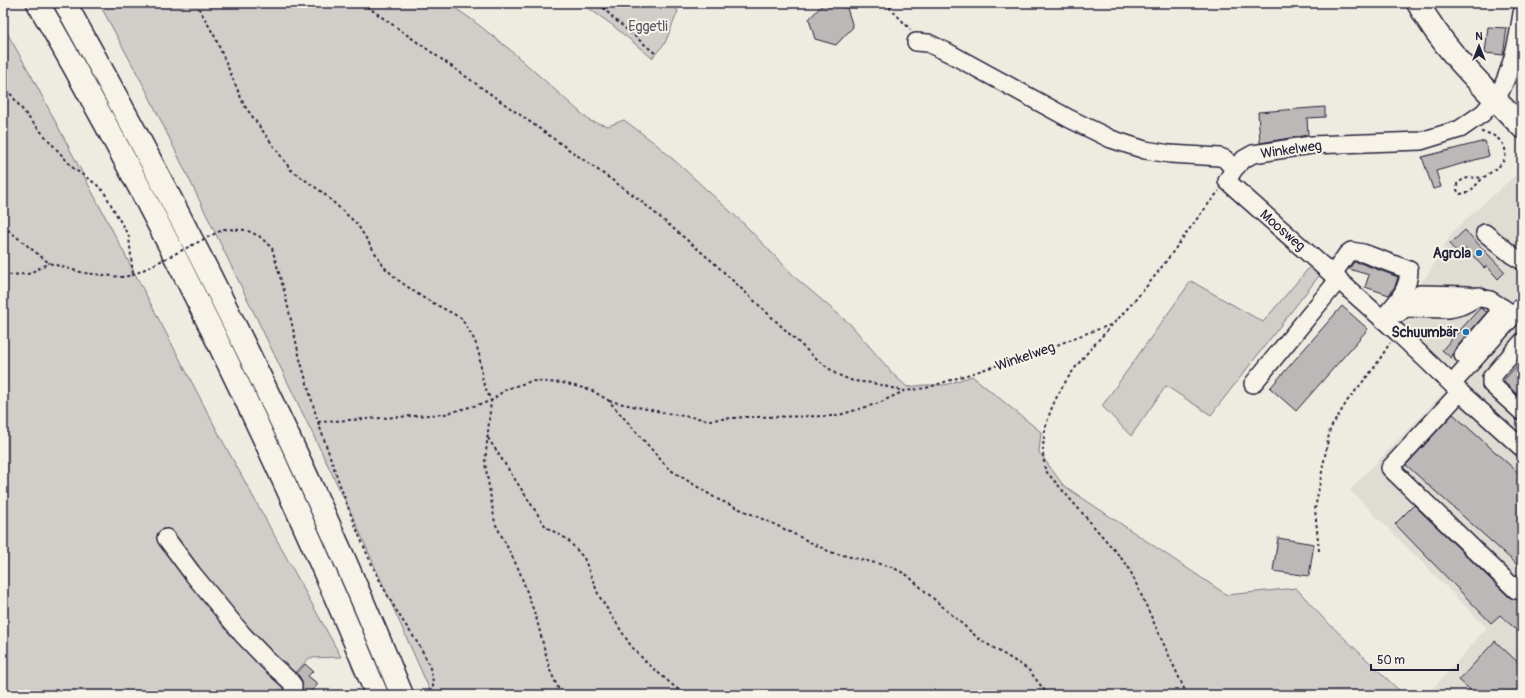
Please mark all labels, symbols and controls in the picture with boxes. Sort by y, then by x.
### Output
park label: Eggetli [628,18,668,35]
north arrow [1459,26,1499,66]
text: N [1475,30,1483,43]
street label: Winkelweg [1259,137,1323,162]
street label: Moosweg [1256,206,1309,255]
place label: Agrola [1433,245,1471,262]
marker: Agrola [1474,248,1484,258]
place label: Schuumbär [1392,324,1459,341]
marker: Schuumbär [1461,327,1471,337]
street label: Winkelweg [993,338,1057,375]
scale bar [1371,646,1458,672]
text: 50 m [1377,653,1405,668]

